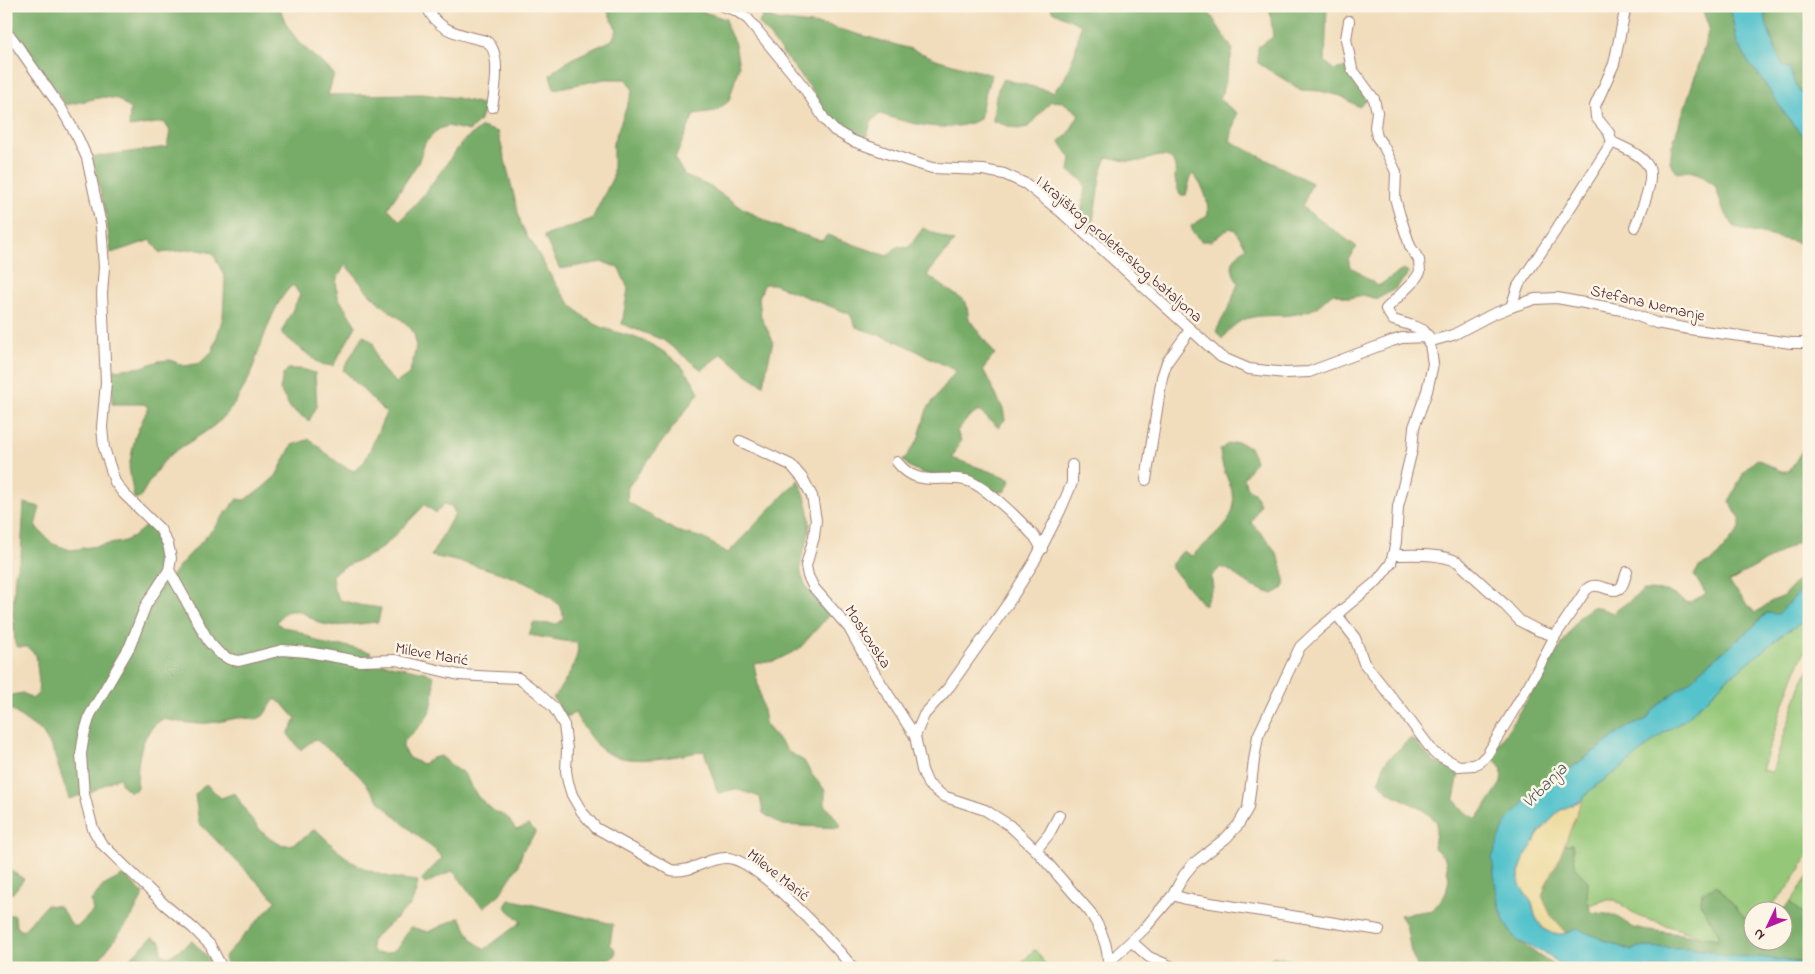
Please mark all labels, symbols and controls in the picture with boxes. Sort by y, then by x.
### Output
street label: I krajiškog proleterskog bataljona [1030,170,1208,329]
street label: Stefana Nemanje [1588,279,1708,329]
street label: Moskovska [838,601,897,674]
street label: Mileve Marić [393,637,471,673]
water label: Vrbanja [1517,757,1574,815]
street label: Mileve Marić [741,843,815,908]
north arrow [1742,902,1792,952]
text: N [1749,923,1770,944]

